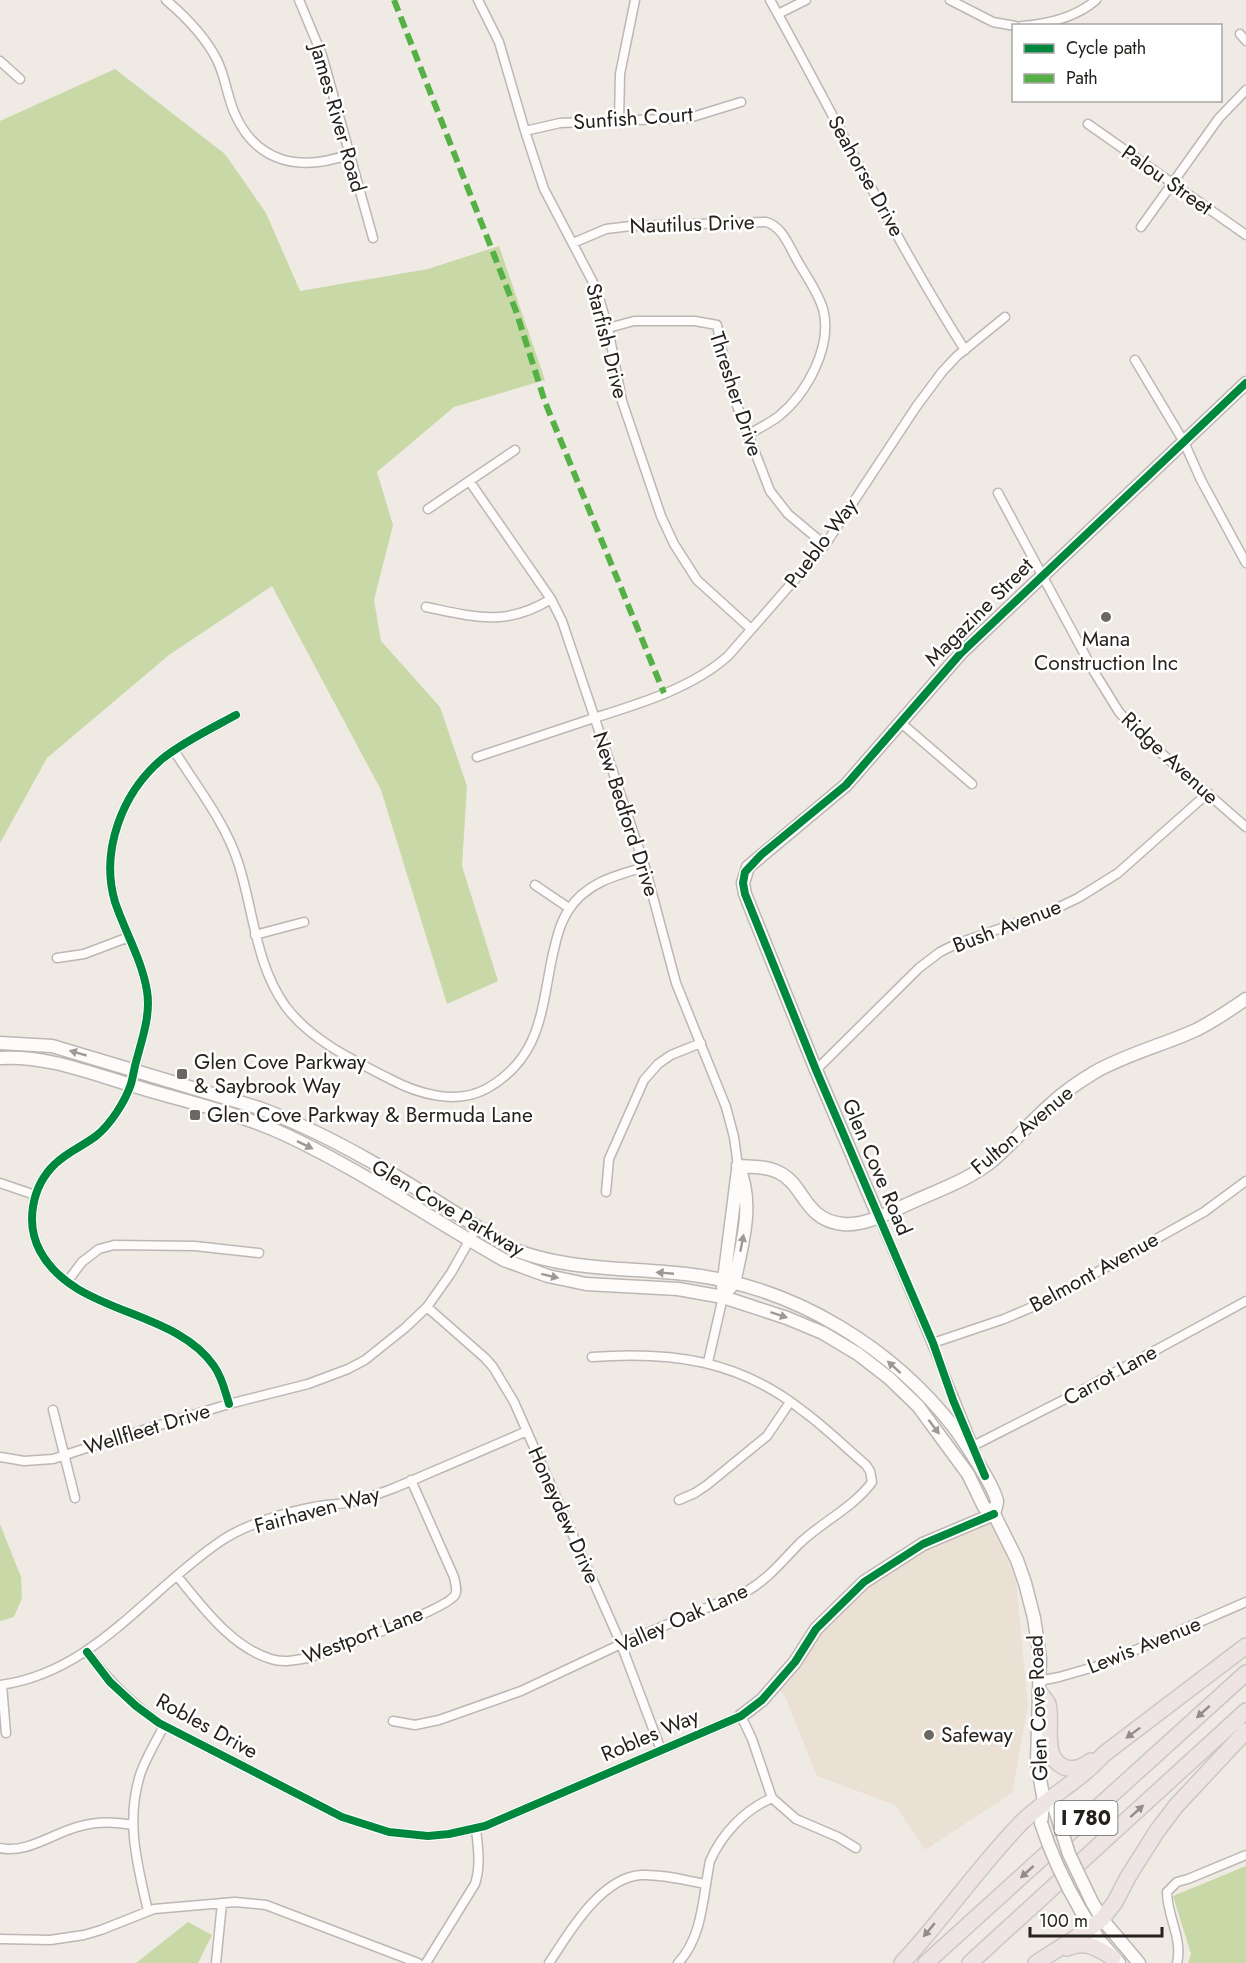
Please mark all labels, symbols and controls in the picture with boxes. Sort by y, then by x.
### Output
legend [1012,24,1222,102]
text: Cycle path [1066,35,1146,61]
street label: James River Road [302,38,373,196]
text: Path [1066,65,1098,91]
street label: Sunfish Court [572,99,694,137]
street label: Seahorse Drive [820,110,912,242]
street label: Palou Street [1116,138,1218,222]
street label: Nautilus Drive [629,207,755,241]
street label: Starfish Drive [578,280,636,402]
street label: Thresher Drive [702,328,770,460]
street label: Pueblo Way [777,491,865,594]
street label: Magazine Street [918,551,1040,673]
marker: Mana Construction Inc [1099,610,1113,624]
place label: Mana Construction Inc [1034,624,1178,678]
street label: Ridge Avenue [1115,705,1226,811]
street label: New Bedford Drive [585,728,667,900]
street label: Bush Avenue [948,892,1066,960]
place label: Glen Cove Parkway & Saybrook Way [194,1047,367,1101]
one-way arrow [69,1048,87,1057]
marker: Glen Cove Parkway & Saybrook Way [175,1067,189,1081]
street label: Fulton Avenue [964,1078,1080,1182]
street label: Glen Cove Road [835,1094,919,1240]
place label: Glen Cove Parkway & Bermuda Lane [207,1100,533,1130]
marker: Glen Cove Parkway & Bermuda Lane [188,1108,202,1122]
one-way arrow [296,1139,314,1149]
street label: Glen Cove Parkway [366,1152,531,1264]
street label: Belmont Avenue [1024,1224,1164,1320]
one-way arrow [738,1233,747,1252]
one-way arrow [655,1268,674,1278]
one-way arrow [541,1272,560,1281]
one-way arrow [770,1311,788,1320]
street label: Carrot Lane [1058,1337,1162,1413]
one-way arrow [887,1361,902,1374]
street label: Wellfleet Drive [80,1396,214,1462]
one-way arrow [928,1420,940,1435]
street label: Honeydew Drive [520,1442,608,1588]
street label: Fairhaven Way [251,1479,384,1541]
street label: Valley Oak Lane [611,1576,753,1660]
street label: Westport Lane [298,1598,428,1672]
street label: Lewis Avenue [1083,1609,1205,1681]
street label: Glen Cove Road [1020,1634,1056,1782]
street label: Robles Drive [151,1686,264,1766]
street label: Robles Way [596,1701,704,1769]
one-way arrow [1196,1705,1210,1719]
place label: Safeway [941,1720,1013,1750]
one-way arrow [1125,1726,1140,1738]
marker: Safeway [922,1728,936,1742]
road number: I 780 [1054,1801,1118,1835]
one-way arrow [1130,1804,1144,1818]
one-way arrow [1020,1865,1035,1878]
scale bar [1030,1900,1162,1938]
text: 100 m [1039,1908,1088,1934]
one-way arrow [923,1922,936,1938]

